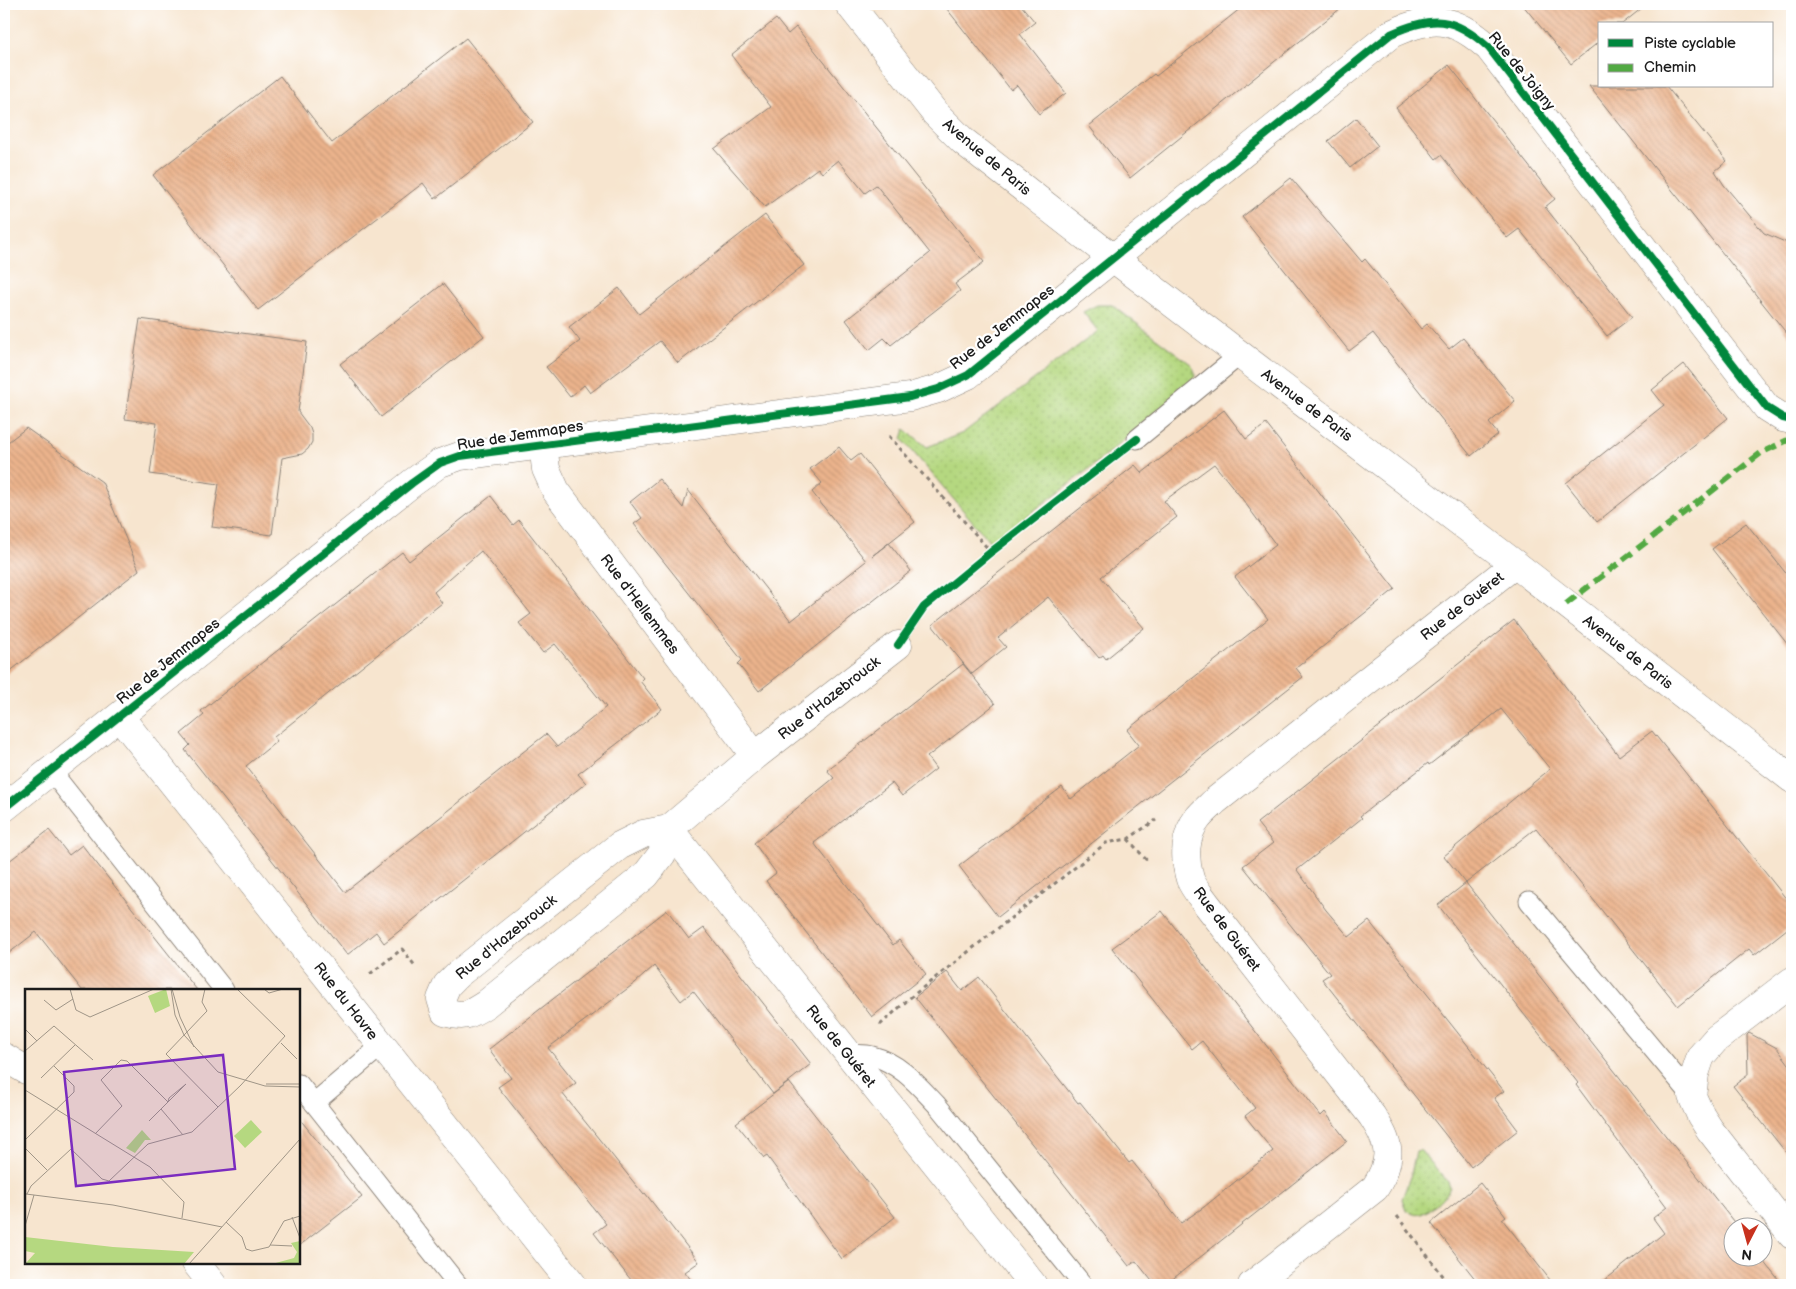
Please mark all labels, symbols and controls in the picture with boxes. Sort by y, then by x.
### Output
legend [1598,22,1774,88]
street label: Rue de Joigny [1484,28,1559,115]
text: Piste cyclable [1644,34,1736,53]
text: Chemin [1644,58,1696,77]
street label: Avenue de Paris [939,115,1035,200]
street label: Rue de Jemmapes [946,280,1059,374]
street label: Avenue de Paris [1257,365,1357,446]
street label: Rue de Jemmapes [456,416,585,455]
street label: Rue d'Hellemmes [596,551,684,659]
street label: Rue de Guéret [1417,568,1508,645]
street label: Avenue de Paris [1579,611,1677,694]
street label: Rue de Jemmapes [113,614,224,709]
street label: Rue d'Hazebrouck [774,652,885,744]
street label: Rue de Guéret [1189,883,1265,976]
street label: Rue d'Hazebrouck [452,890,561,984]
street label: Rue du Havre [309,959,382,1044]
inset map [25,989,300,1264]
street label: Rue de Guéret [802,1001,880,1092]
north arrow [1724,1216,1774,1266]
text: N [1741,1245,1753,1263]

